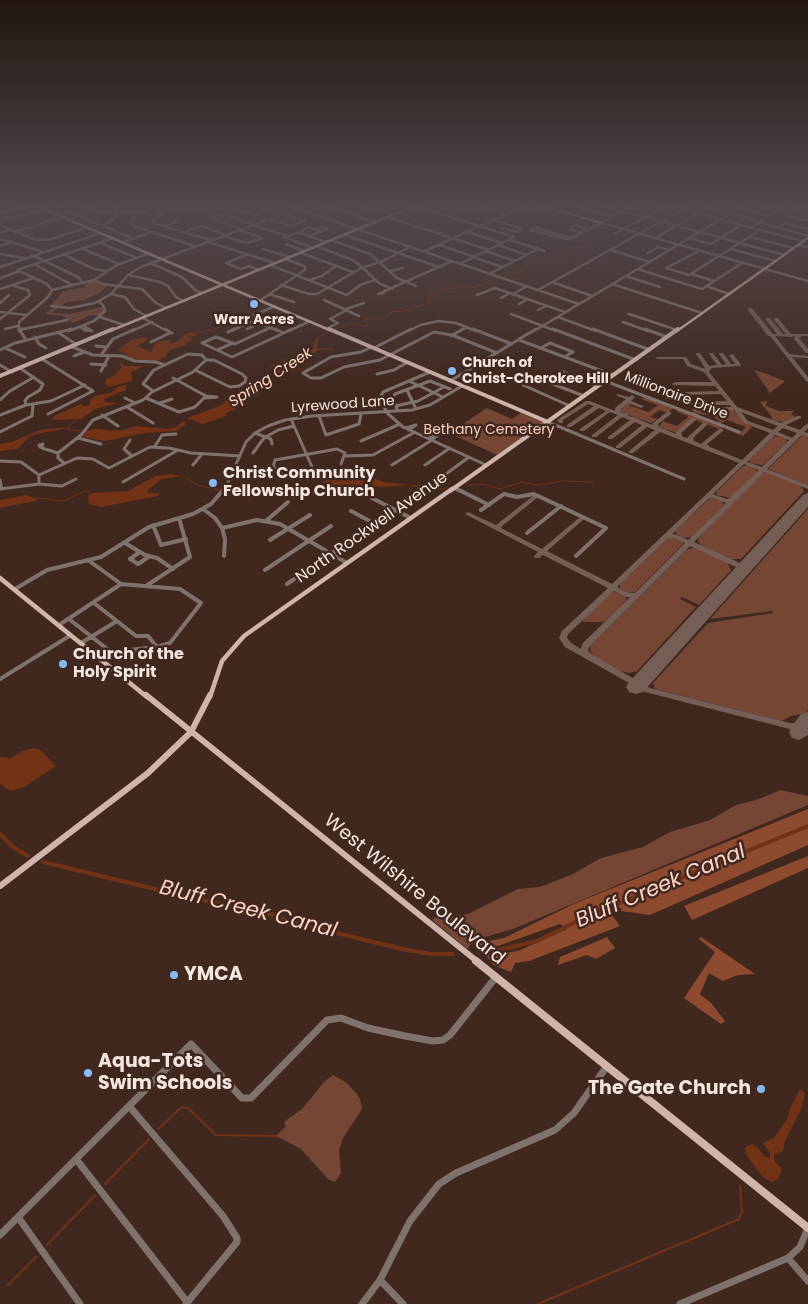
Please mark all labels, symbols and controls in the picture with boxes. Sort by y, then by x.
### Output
marker: Warr Acres [248,298,260,310]
place label: Warr Acres [214,312,294,328]
water label: Spring Creek [226,344,316,412]
place label: Church of Christ-Cherokee Hill [462,355,609,388]
marker: Church of Christ-Cherokee Hill [446,365,458,377]
street label: Millionaire Drive [622,369,730,423]
street label: Lyrewood Lane [291,393,395,417]
park label: Bethany Cemetery [424,422,554,438]
place label: Christ Community Fellowship Church [223,464,376,502]
street label: North Rockwell Avenue [292,468,452,588]
marker: Christ Community Fellowship Church [207,477,219,489]
place label: Church of the Holy Spirit [73,645,184,683]
marker: Church of the Holy Spirit [57,658,69,670]
street label: West Wilshire Boulevard [319,810,509,970]
water label: Bluff Creek Canal [572,840,750,934]
water label: Bluff Creek Canal [157,876,339,944]
place label: YMCA [184,964,243,986]
marker: YMCA [168,969,180,981]
place label: Aqua-Tots Swim Schools [98,1051,232,1095]
marker: Aqua-Tots Swim Schools [82,1067,94,1079]
place label: The Gate Church [588,1078,751,1100]
marker: The Gate Church [755,1083,767,1095]

